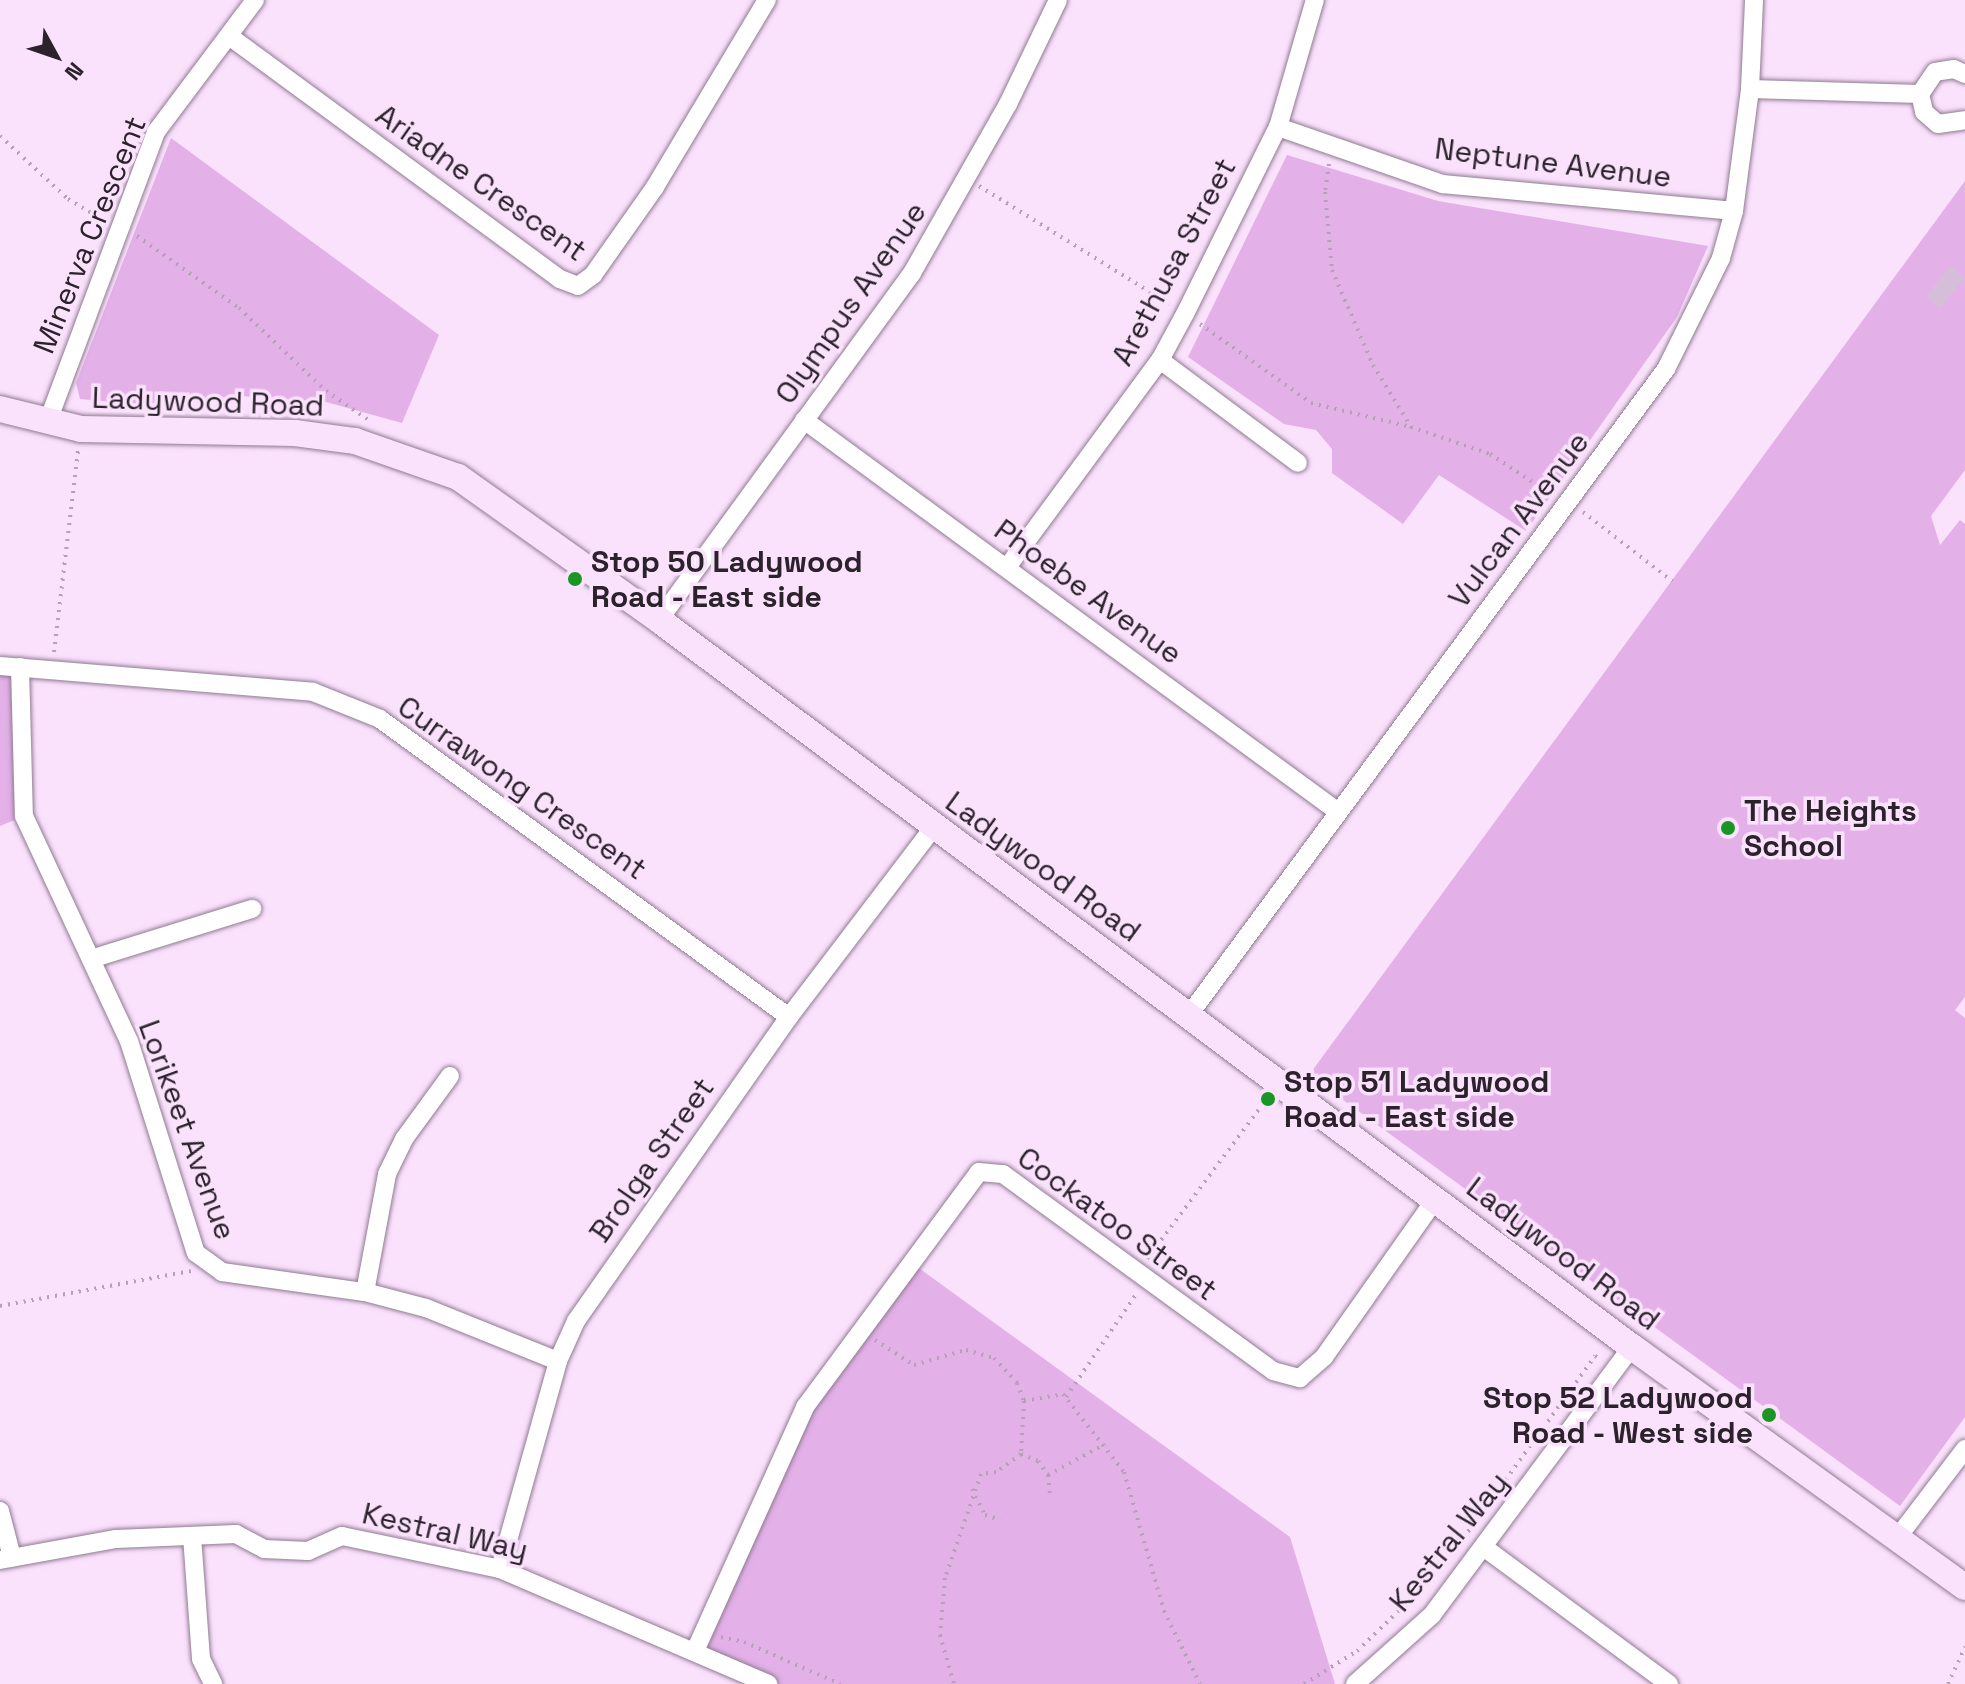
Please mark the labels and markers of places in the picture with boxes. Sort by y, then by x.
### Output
place label: Stop 50 Ladywood Road - East side [591,544,863,614]
marker: Stop 50 Ladywood Road - East side [566,570,584,588]
place label: The Heights School [1744,793,1917,864]
marker: The Heights School [1719,819,1737,837]
place label: Stop 51 Ladywood Road - East side [1284,1064,1549,1134]
marker: Stop 51 Ladywood Road - East side [1259,1090,1277,1108]
place label: Stop 52 Ladywood Road - West side [1483,1380,1753,1450]
marker: Stop 52 Ladywood Road - West side [1760,1406,1778,1424]

